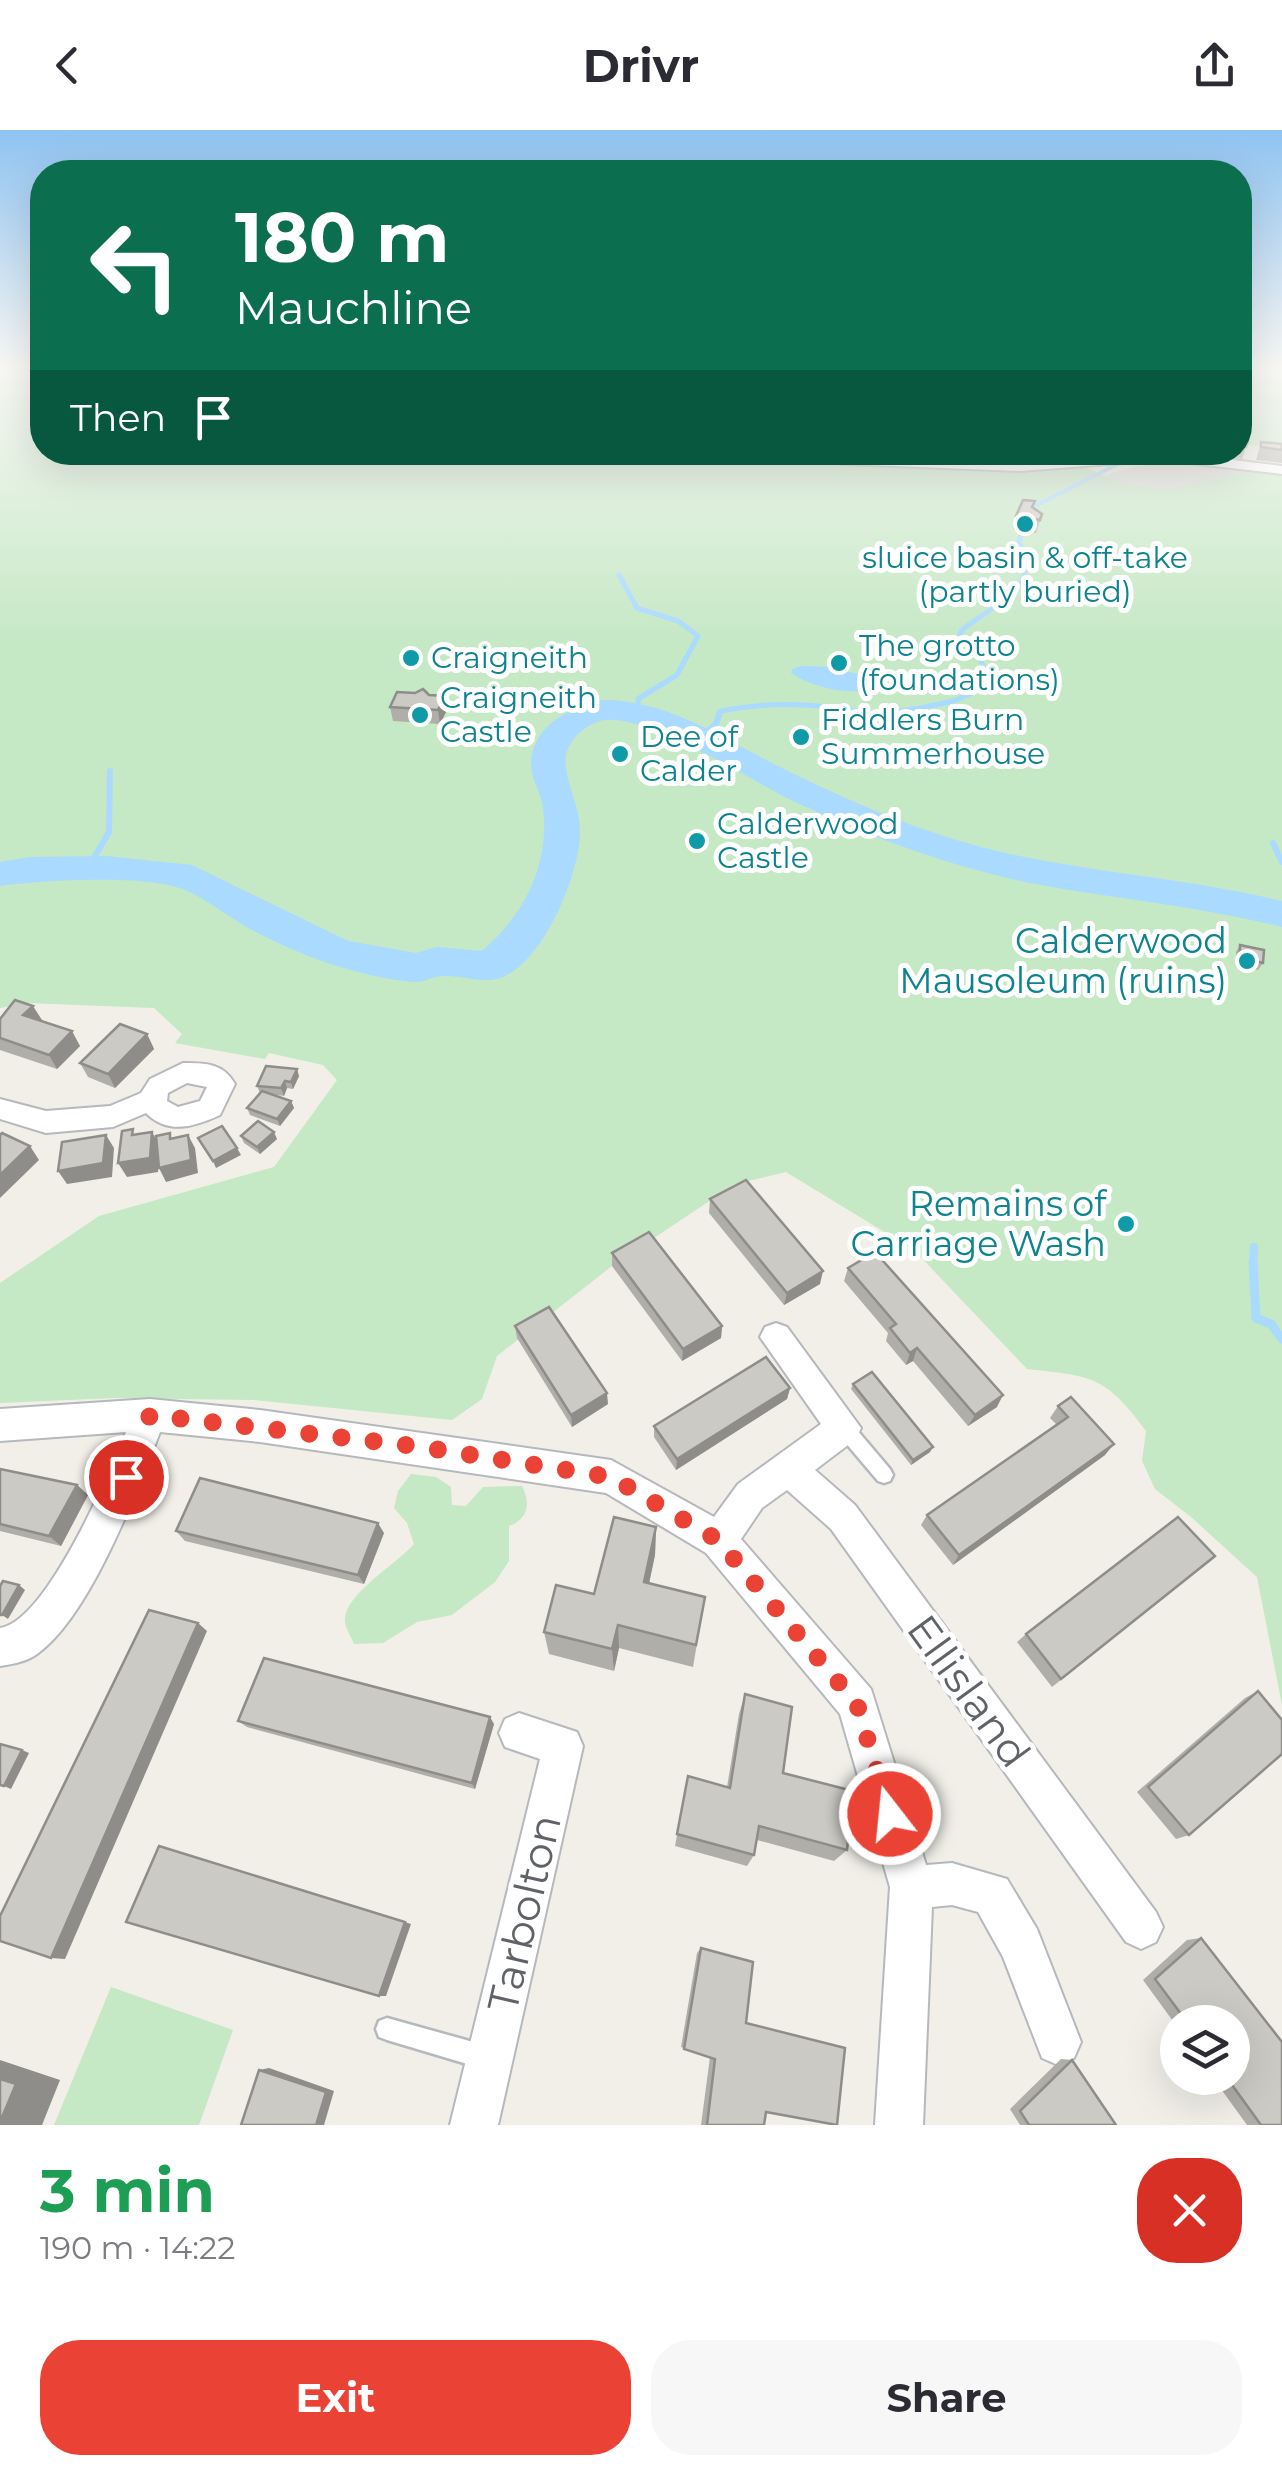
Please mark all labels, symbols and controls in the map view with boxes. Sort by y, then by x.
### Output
icon: back [40,38,95,93]
text: Drivr [583,38,699,93]
icon: share [1187,38,1242,93]
text: 180 m [235,194,449,280]
icon: left [70,200,200,330]
text: Mauchline [235,280,472,335]
icon: arrive [186,390,241,445]
text: Then [70,394,166,441]
marker: sluice basin & off-take (partly buried) [1014,513,1036,535]
place label: sluice basin & off-take (partly buried) [862,539,1188,610]
place label: The grotto (foundations) [859,627,1060,698]
place label: Craigneith [431,639,588,676]
marker: Craigneith [400,647,422,669]
marker: The grotto (foundations) [828,652,850,674]
place label: Craigneith Castle [440,679,597,750]
place label: Fiddlers Burn Summerhouse [821,701,1045,772]
marker: Craigneith Castle [409,704,431,726]
place label: Dee of Calder [640,718,740,789]
marker: Fiddlers Burn Summerhouse [790,726,812,748]
marker: Dee of Calder [609,743,631,765]
place label: Calderwood Castle [717,805,899,876]
marker: Calderwood Castle [686,830,708,852]
place label: Calderwood Mausoleum (ruins) [899,919,1227,1002]
marker: Calderwood Mausoleum (ruins) [1236,950,1258,972]
place label: Remains of Carriage Wash [851,1182,1108,1265]
marker: Remains of Carriage Wash [1115,1213,1137,1235]
pin [84,1435,169,1520]
icon: arrive [99,1450,154,1505]
street label: Ellisland [896,1605,1042,1777]
position arrow [838,1762,942,1866]
street label: Tarbolton [476,1809,572,2017]
map controls [1160,2005,1250,2095]
button: layers [1160,2005,1250,2095]
text: 3 min [40,2154,215,2227]
button: close [1137,2158,1242,2263]
text: 190 m · 14:22 [40,2228,235,2267]
button: Exit [40,2340,631,2455]
button: Share [651,2340,1242,2455]

